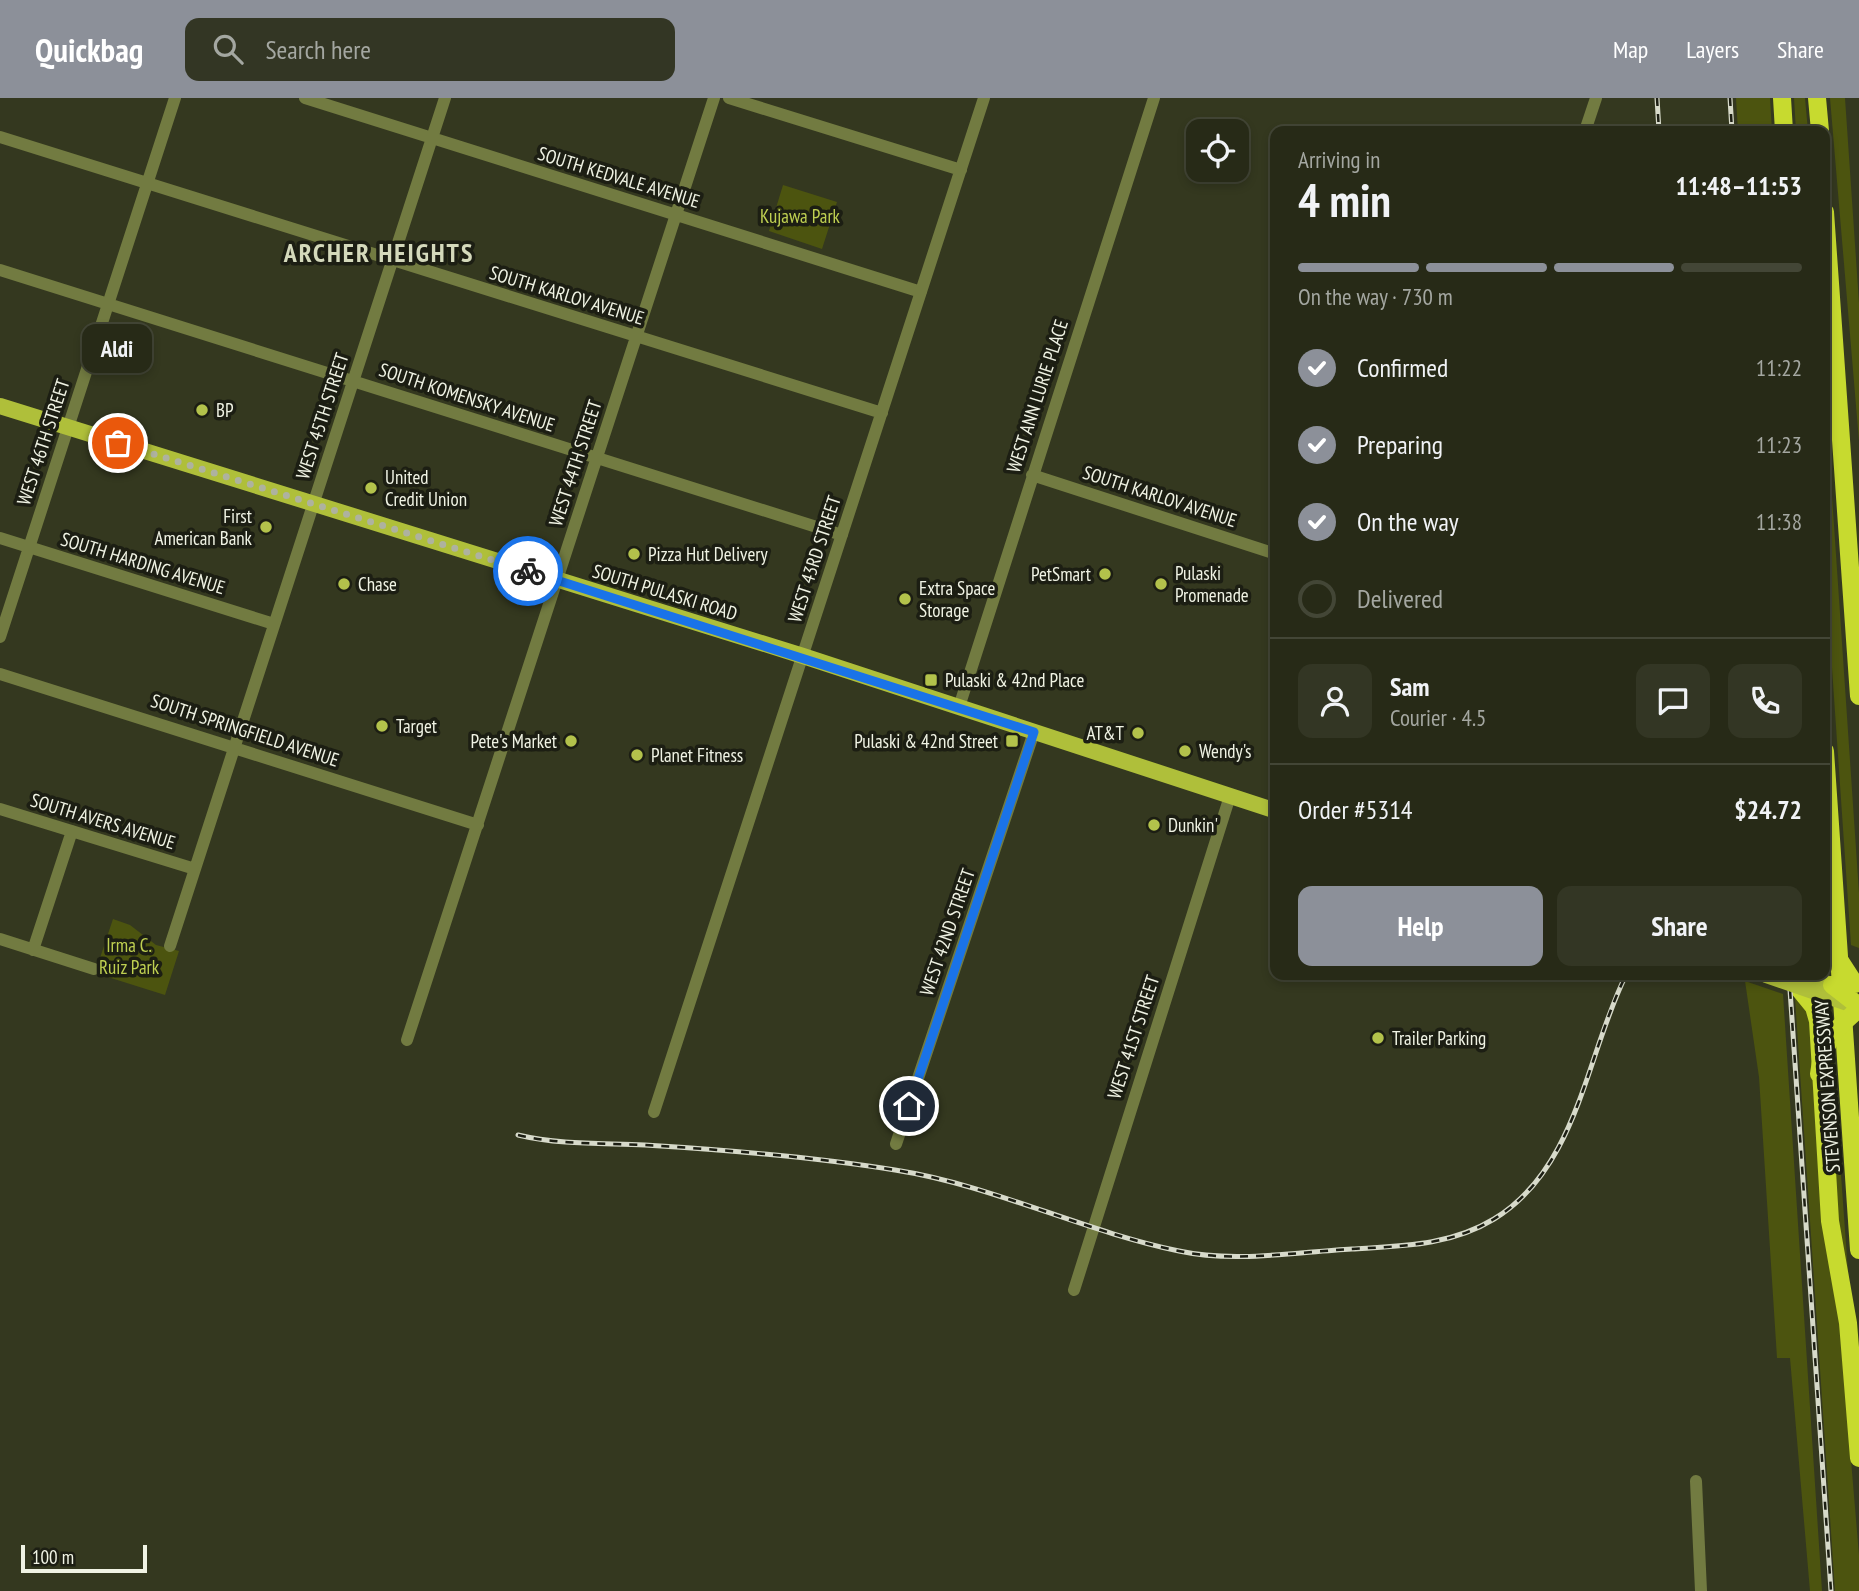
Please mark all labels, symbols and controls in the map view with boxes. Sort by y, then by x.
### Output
search box [185,18,675,81]
text: Quickbag [35,28,143,71]
icon: search [209,30,247,68]
text: Search here [265,33,371,66]
text: Map [1613,34,1648,65]
text: Layers [1686,34,1739,65]
text: Share [1777,34,1824,65]
map controls [1186,119,1249,182]
button: locate [1186,119,1249,182]
street label: SOUTH KEDVALE AVENUE [535,141,703,213]
text: Arriving in [1298,145,1380,174]
text: 11:48–11:53 [1675,169,1802,202]
text: 4 min [1298,170,1391,230]
park label: Kujawa Park [760,204,841,228]
district label: ARCHER HEIGHTS [283,236,474,269]
street label: SOUTH KARLOV AVENUE [487,260,647,330]
text: On the way · 730 m [1298,282,1453,311]
street label: WEST ANN LURIE PLACE [1001,316,1073,476]
callout: Aldi [83,324,153,373]
text: Aldi [101,334,133,363]
street label: WEST 45TH STREET [290,349,354,482]
icon: check [1298,349,1336,387]
text: Confirmed [1357,351,1448,384]
text: 11:22 [1756,353,1802,382]
street label: SOUTH KOMENSKY AVENUE [376,357,558,437]
street label: WEST 46TH STREET [11,375,75,508]
street label: WEST 44TH STREET [543,396,607,529]
place label: BP [216,398,234,422]
marker: BP [194,402,210,418]
pin [88,413,148,473]
icon: bag [99,424,137,462]
icon: check [1298,426,1336,464]
text: Preparing [1357,428,1443,461]
text: 11:23 [1756,430,1802,459]
street label: SOUTH KARLOV AVENUE [1080,460,1240,532]
place label: United Credit Union [385,465,467,511]
marker: United Credit Union [363,480,379,496]
street label: WEST 43RD STREET [782,492,846,625]
icon: check [1298,503,1336,541]
place label: First American Bank [154,504,253,550]
text: On the way [1357,505,1459,538]
text: 11:38 [1756,507,1802,536]
marker: First American Bank [258,519,274,535]
street label: SOUTH HARDING AVENUE [58,527,228,599]
courier [493,536,563,606]
place label: Pizza Hut Delivery [648,542,768,566]
marker: Pizza Hut Delivery [626,546,642,562]
icon: bike [509,552,547,590]
street label: SOUTH PULASKI ROAD [590,559,740,625]
place label: Pulaski Promenade [1175,561,1249,607]
place label: PetSmart [1031,562,1092,586]
marker: PetSmart [1097,566,1113,582]
place label: Chase [358,572,397,596]
marker: Chase [336,576,352,592]
place label: Extra Space Storage [919,576,995,622]
marker: Pulaski Promenade [1153,576,1169,592]
text: Delivered [1357,582,1443,615]
marker: Extra Space Storage [897,591,913,607]
button: person [1298,664,1372,738]
button: chat [1636,664,1710,738]
button: phone [1728,664,1802,738]
place label: Pulaski & 42nd Place [945,668,1084,692]
text: Sam [1390,670,1429,703]
marker: Pulaski & 42nd Place [923,672,939,688]
street label: SOUTH SPRINGFIELD AVENUE [148,688,342,772]
text: Courier · 4.5 [1390,703,1486,732]
place label: Target [396,714,438,738]
marker: Target [374,718,390,734]
place label: AT&T [1087,721,1124,745]
marker: AT&T [1130,725,1146,741]
place label: Pete's Market [470,729,558,753]
place label: Pulaski & 42nd Street [854,729,999,753]
marker: Pete's Market [563,733,579,749]
marker: Pulaski & 42nd Street [1004,733,1020,749]
place label: Wendy's [1199,739,1252,763]
place label: Planet Fitness [651,743,743,767]
marker: Wendy's [1177,743,1193,759]
marker: Planet Fitness [629,747,645,763]
street label: SOUTH AVERS AVENUE [28,788,178,854]
text: Order #5314 [1298,793,1413,826]
text: $24.72 [1734,793,1802,826]
place label: Dunkin' [1168,813,1218,837]
marker: Dunkin' [1146,817,1162,833]
street label: WEST 42ND STREET [914,865,980,999]
button: Help [1298,886,1543,966]
button: Share [1557,886,1802,966]
park label: Irma C. Ruiz Park [99,933,160,979]
street label: WEST 41ST STREET [1102,972,1164,1102]
street label: STEVENSON EXPRESSWAY [1809,998,1845,1173]
place label: Trailer Parking [1392,1026,1486,1050]
marker: Trailer Parking [1370,1030,1386,1046]
pin [879,1076,939,1136]
icon: home [890,1087,928,1125]
scale bar [21,1542,147,1574]
text: 100 m [32,1545,74,1569]

